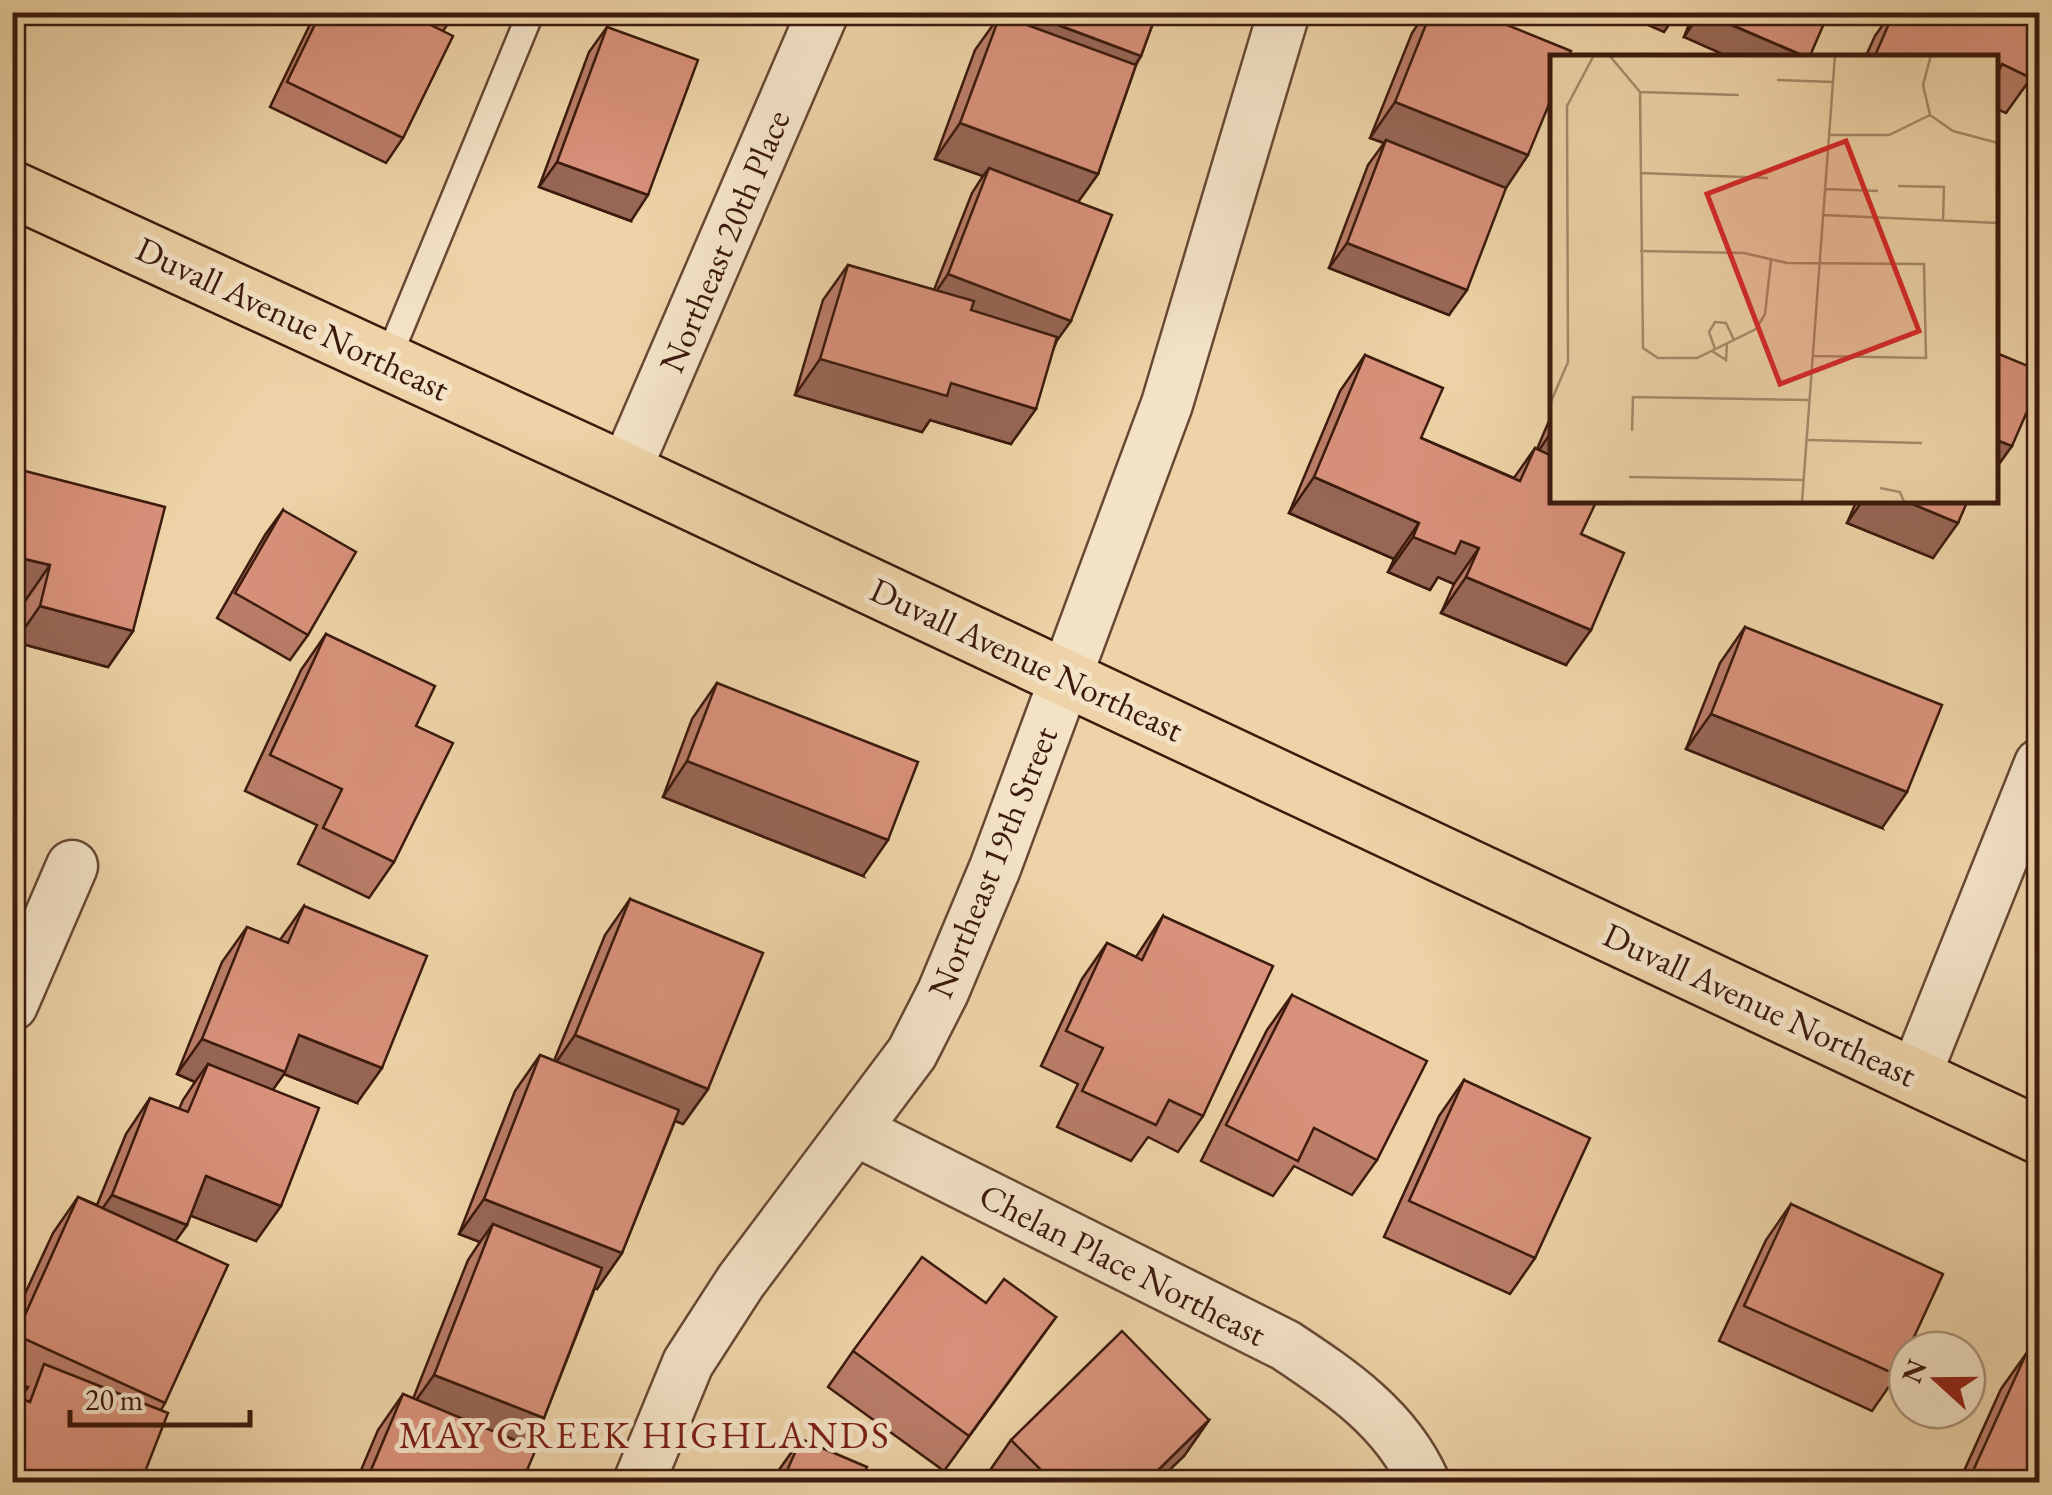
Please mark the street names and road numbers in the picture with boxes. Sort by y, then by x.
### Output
street label: Northeast 20th Place [648,103,800,379]
street label: Duvall Avenue Northeast [129,226,457,410]
street label: Duvall Avenue Northeast [863,567,1191,751]
street label: Northeast 19th Street [917,720,1067,1004]
street label: Duvall Avenue Northeast [1596,912,1924,1096]
street label: Chelan Place Northeast [972,1172,1274,1356]

